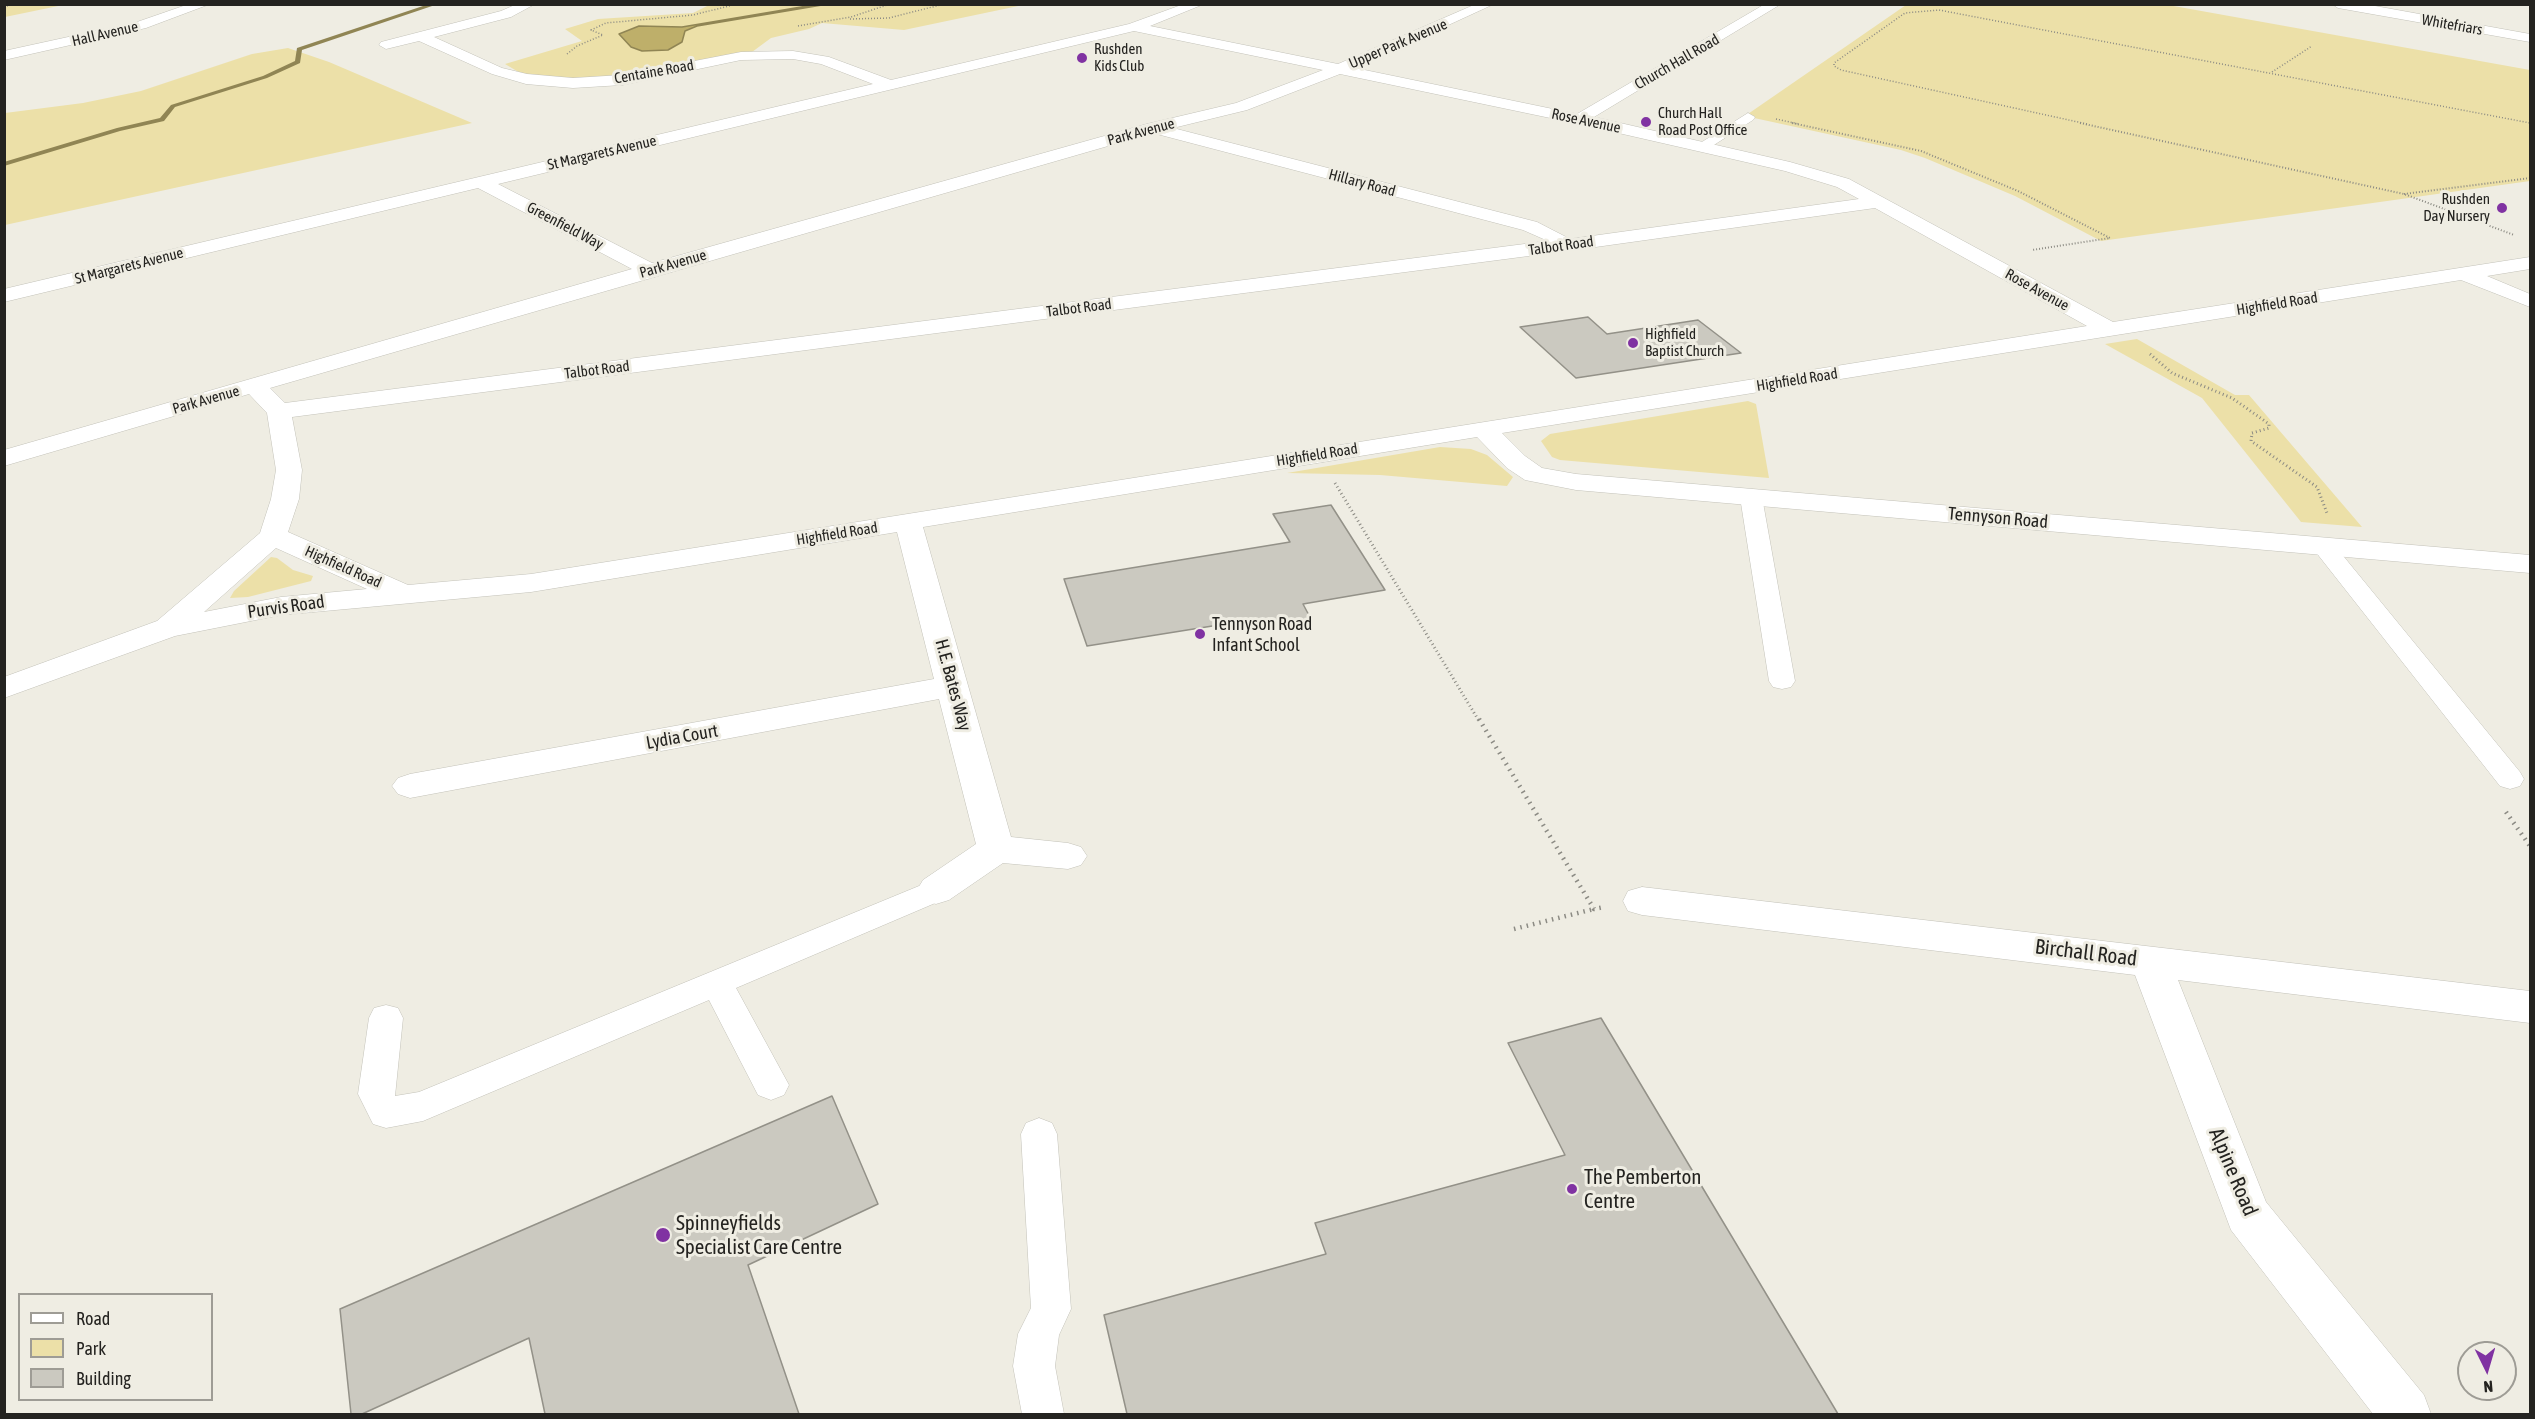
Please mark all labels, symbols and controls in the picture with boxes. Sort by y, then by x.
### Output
street label: Whitefriars [2420,11,2484,39]
street label: Upper Park Avenue [1346,15,1450,73]
street label: Hall Avenue [70,18,140,50]
street label: Church Hall Road [1631,30,1723,94]
place label: Rushden Kids Club [1094,40,1144,75]
marker: Rushden Kids Club [1075,51,1089,65]
street label: Centaine Road [613,56,695,88]
place label: Church Hall Road Post Office [1658,104,1747,139]
street label: Rose Avenue [1550,105,1622,137]
street label: Park Avenue [1106,114,1176,150]
marker: Church Hall Road Post Office [1639,115,1653,129]
street label: St Margarets Avenue [546,132,658,174]
street label: Hillary Road [1327,165,1397,201]
place label: Rushden Day Nursery [2423,190,2490,225]
street label: Greenfield Way [524,198,606,254]
marker: Rushden Day Nursery [2495,201,2509,215]
street label: Talbot Road [1527,233,1595,259]
street label: St Margarets Avenue [73,244,185,288]
street label: Park Avenue [638,246,708,282]
street label: Rose Avenue [2002,265,2072,315]
street label: Highfield Road [2235,289,2319,319]
street label: Talbot Road [1045,295,1113,321]
place label: Highfield Baptist Church [1645,325,1724,360]
marker: Highfield Baptist Church [1626,336,1640,350]
street label: Talbot Road [563,357,631,383]
street label: Highfield Road [1755,365,1839,395]
street label: Park Avenue [171,382,241,418]
street label: Highfield Road [1275,440,1359,470]
street label: Tennyson Road [1947,503,2049,533]
street label: Highfield Road [795,519,879,549]
street label: Highfield Road [302,542,384,592]
street label: Purvis Road [246,591,326,623]
place label: Tennyson Road Infant School [1212,613,1312,656]
marker: Tennyson Road Infant School [1193,627,1207,641]
street label: H.E. Bates Way [930,637,976,733]
street label: Lydia Court [644,720,720,754]
street label: Birchall Road [2033,934,2139,972]
street label: Alpine Road [2203,1124,2263,1220]
place label: The Pemberton Centre [1584,1164,1701,1214]
marker: The Pemberton Centre [1565,1182,1579,1196]
place label: Spinneyfields Specialist Care Centre [676,1210,842,1260]
marker: Spinneyfields Specialist Care Centre [654,1226,672,1244]
legend [18,1293,213,1401]
text: Road [76,1308,110,1329]
text: Park [76,1338,106,1359]
north arrow [2457,1341,2517,1401]
text: Building [76,1368,131,1389]
text: N [2483,1378,2494,1396]

